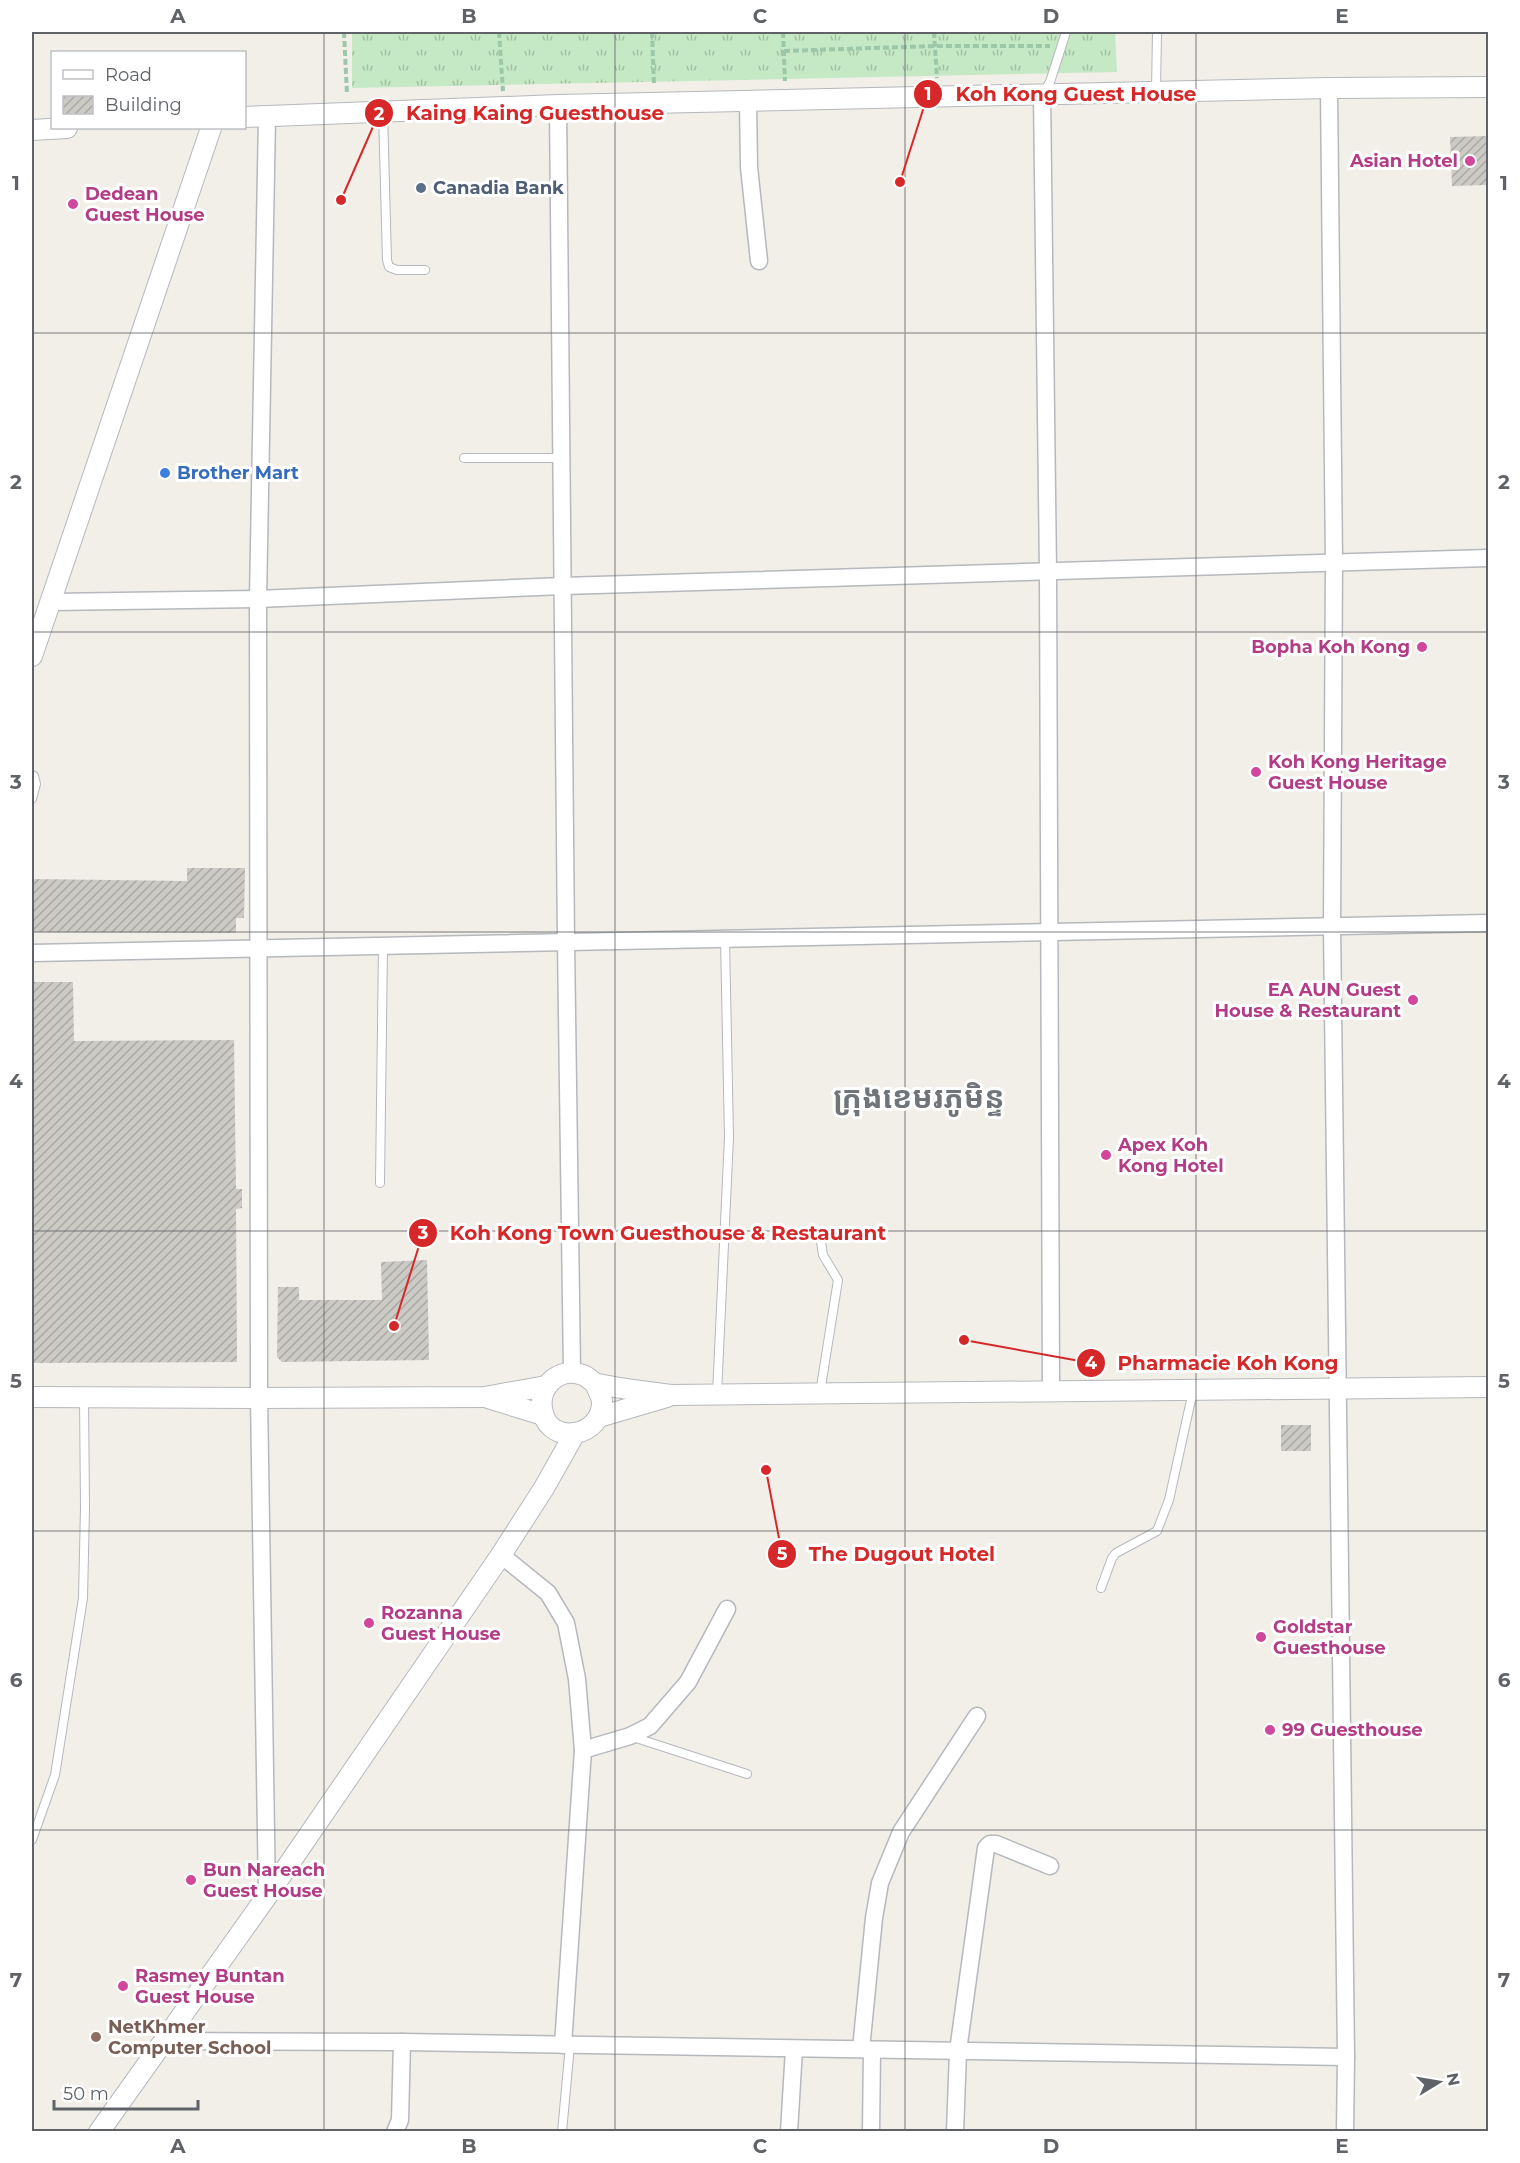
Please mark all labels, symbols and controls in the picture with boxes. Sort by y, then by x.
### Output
text: A [169,4,186,28]
text: B [461,4,477,28]
text: C [753,4,768,28]
text: D [1043,4,1059,28]
text: E [1335,4,1349,28]
legend [51,51,246,129]
text: Road [105,64,152,86]
callout: Koh Kong Guest House [913,75,1208,113]
text: Koh Kong Guest House [956,82,1196,106]
text: 1 [924,83,932,105]
text: Building [105,94,182,116]
callout: Kaing Kaing Guesthouse [364,94,676,132]
text: Kaing Kaing Guesthouse [406,101,664,125]
text: 2 [374,103,385,125]
place label: Asian Hotel [1349,150,1458,172]
marker: Asian Hotel [1463,154,1477,168]
text: 1 [12,171,20,195]
text: 1 [1500,171,1508,195]
place label: Canadia Bank [433,177,564,199]
marker: Canadia Bank [414,181,428,195]
place label: Dedean Guest House [85,183,205,226]
marker: Dedean Guest House [66,197,80,211]
place label: Brother Mart [177,462,299,484]
marker: Brother Mart [158,466,172,480]
text: 2 [10,470,22,494]
text: 2 [1498,470,1510,494]
place label: Bopha Koh Kong [1251,636,1410,658]
marker: Bopha Koh Kong [1415,640,1429,654]
place label: Koh Kong Heritage Guest House [1268,751,1447,794]
marker: Koh Kong Heritage Guest House [1249,765,1263,779]
text: 3 [9,770,22,794]
text: 3 [1497,770,1510,794]
place label: EA AUN Guest House & Restaurant [1215,979,1401,1022]
marker: EA AUN Guest House & Restaurant [1406,993,1420,1007]
text: 4 [9,1069,23,1093]
text: 4 [1497,1069,1511,1093]
district label: ក្រុងខេមរភូមិន្ទ [833,1079,1005,1117]
place label: Apex Koh Kong Hotel [1117,1134,1224,1177]
marker: Apex Koh Kong Hotel [1099,1148,1113,1162]
callout: Koh Kong Town Guesthouse & Restaurant [408,1214,899,1252]
text: Koh Kong Town Guesthouse & Restaurant [450,1221,886,1245]
text: 3 [417,1222,429,1244]
callout: Pharmacie Koh Kong [1076,1344,1351,1382]
text: Pharmacie Koh Kong [1117,1351,1339,1375]
text: 4 [1085,1352,1098,1374]
text: 5 [10,1369,22,1393]
text: 5 [1498,1369,1510,1393]
callout: The Dugout Hotel [767,1535,1007,1573]
text: The Dugout Hotel [809,1542,995,1566]
text: 5 [777,1543,788,1565]
place label: Rozanna Guest House [381,1602,501,1645]
marker: Rozanna Guest House [362,1616,376,1630]
place label: Goldstar Guesthouse [1273,1616,1386,1659]
marker: Goldstar Guesthouse [1254,1630,1268,1644]
text: 6 [10,1668,23,1692]
text: 6 [1498,1668,1511,1692]
place label: 99 Guesthouse [1282,1719,1423,1741]
marker: 99 Guesthouse [1263,1723,1277,1737]
place label: Bun Nareach Guest House [203,1859,325,1902]
marker: Bun Nareach Guest House [184,1873,198,1887]
place label: Rasmey Buntan Guest House [135,1965,285,2008]
text: 7 [10,1968,22,1992]
text: 7 [1498,1968,1510,1992]
marker: Rasmey Buntan Guest House [116,1979,130,1993]
place label: NetKhmer Computer School [108,2016,271,2059]
marker: NetKhmer Computer School [89,2030,103,2044]
north arrow [1409,2052,1469,2112]
text: N [1443,2071,1464,2087]
scale bar [54,2073,198,2111]
text: 50 m [63,2083,109,2105]
text: A [169,2134,186,2158]
text: B [461,2134,477,2158]
text: C [753,2134,768,2158]
text: D [1043,2134,1059,2158]
text: E [1335,2134,1349,2158]

